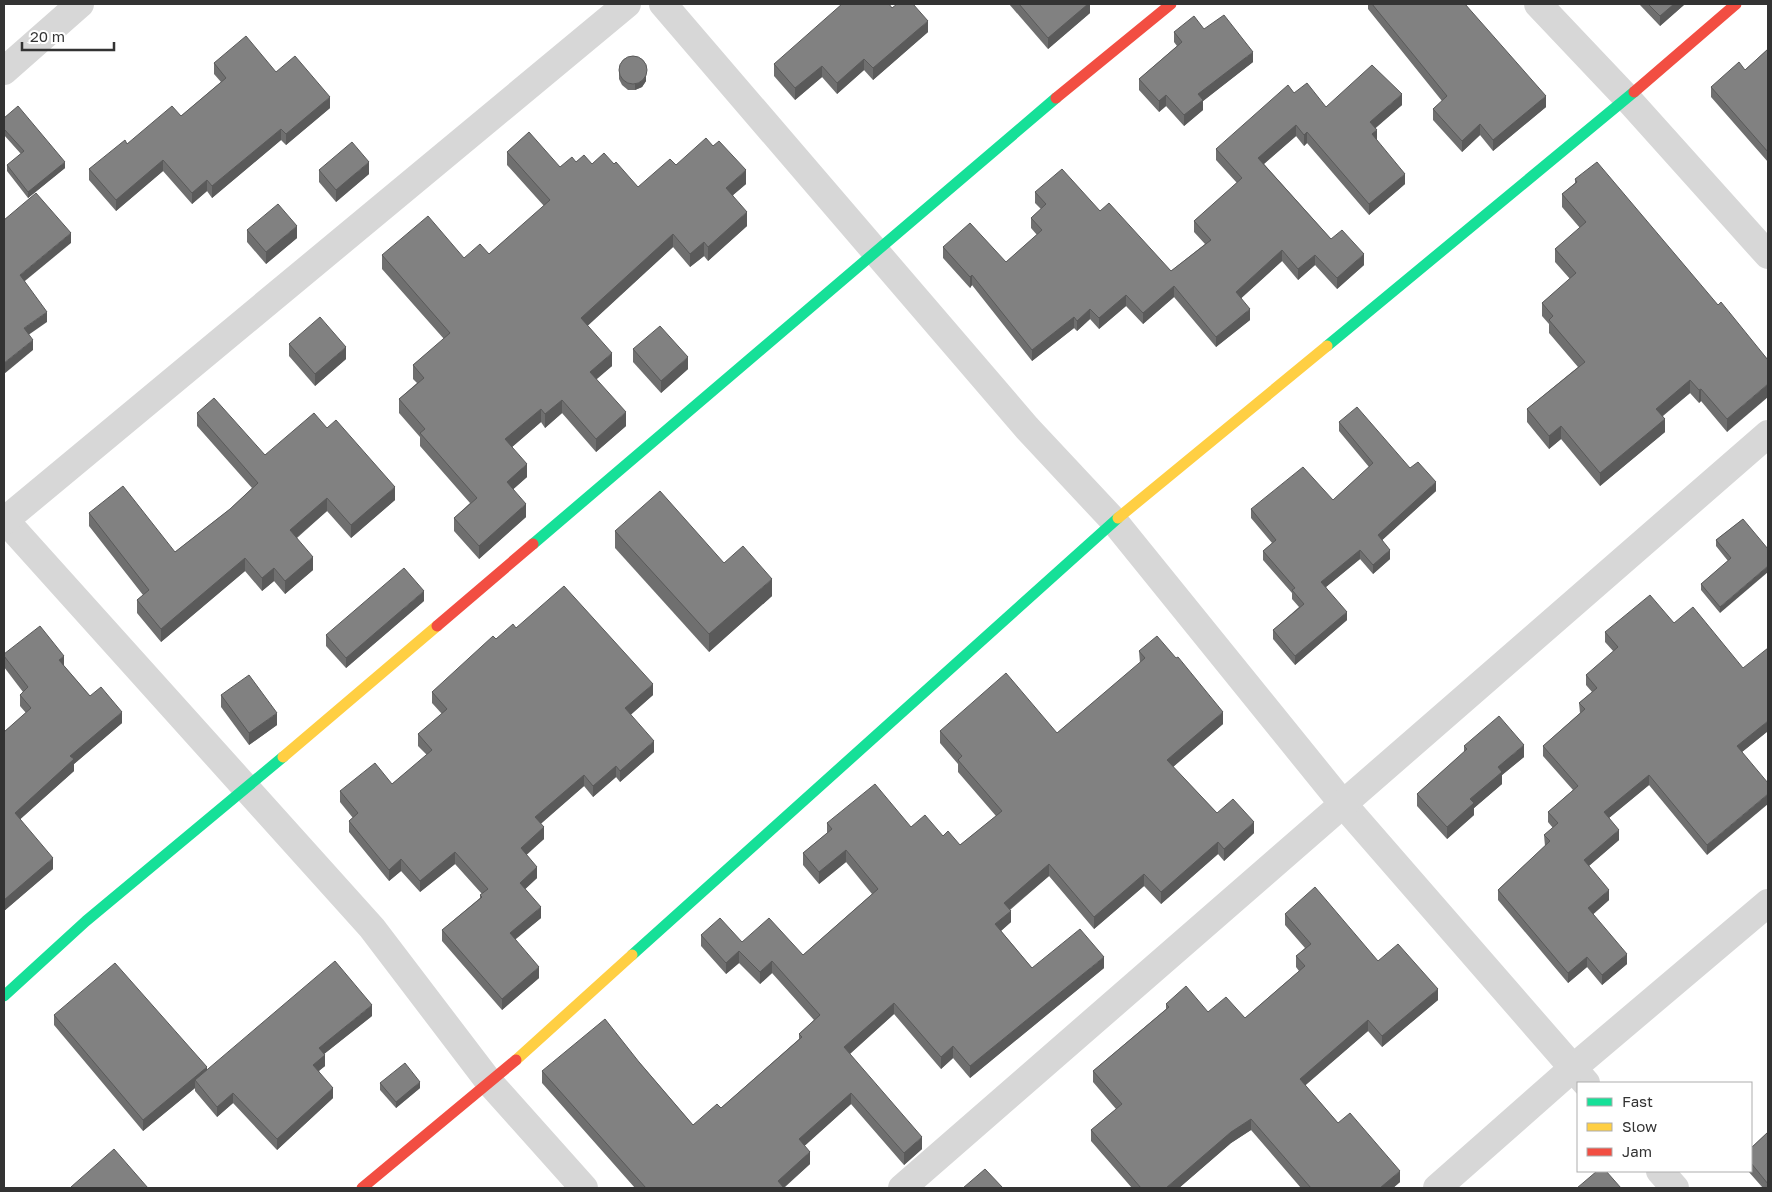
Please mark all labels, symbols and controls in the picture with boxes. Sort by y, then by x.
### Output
scale bar [22,20,115,52]
text: 20 m [30,27,65,45]
legend [1577,1082,1752,1172]
text: Fast [1622,1092,1653,1110]
text: Slow [1622,1117,1657,1135]
text: Jam [1622,1142,1652,1160]

